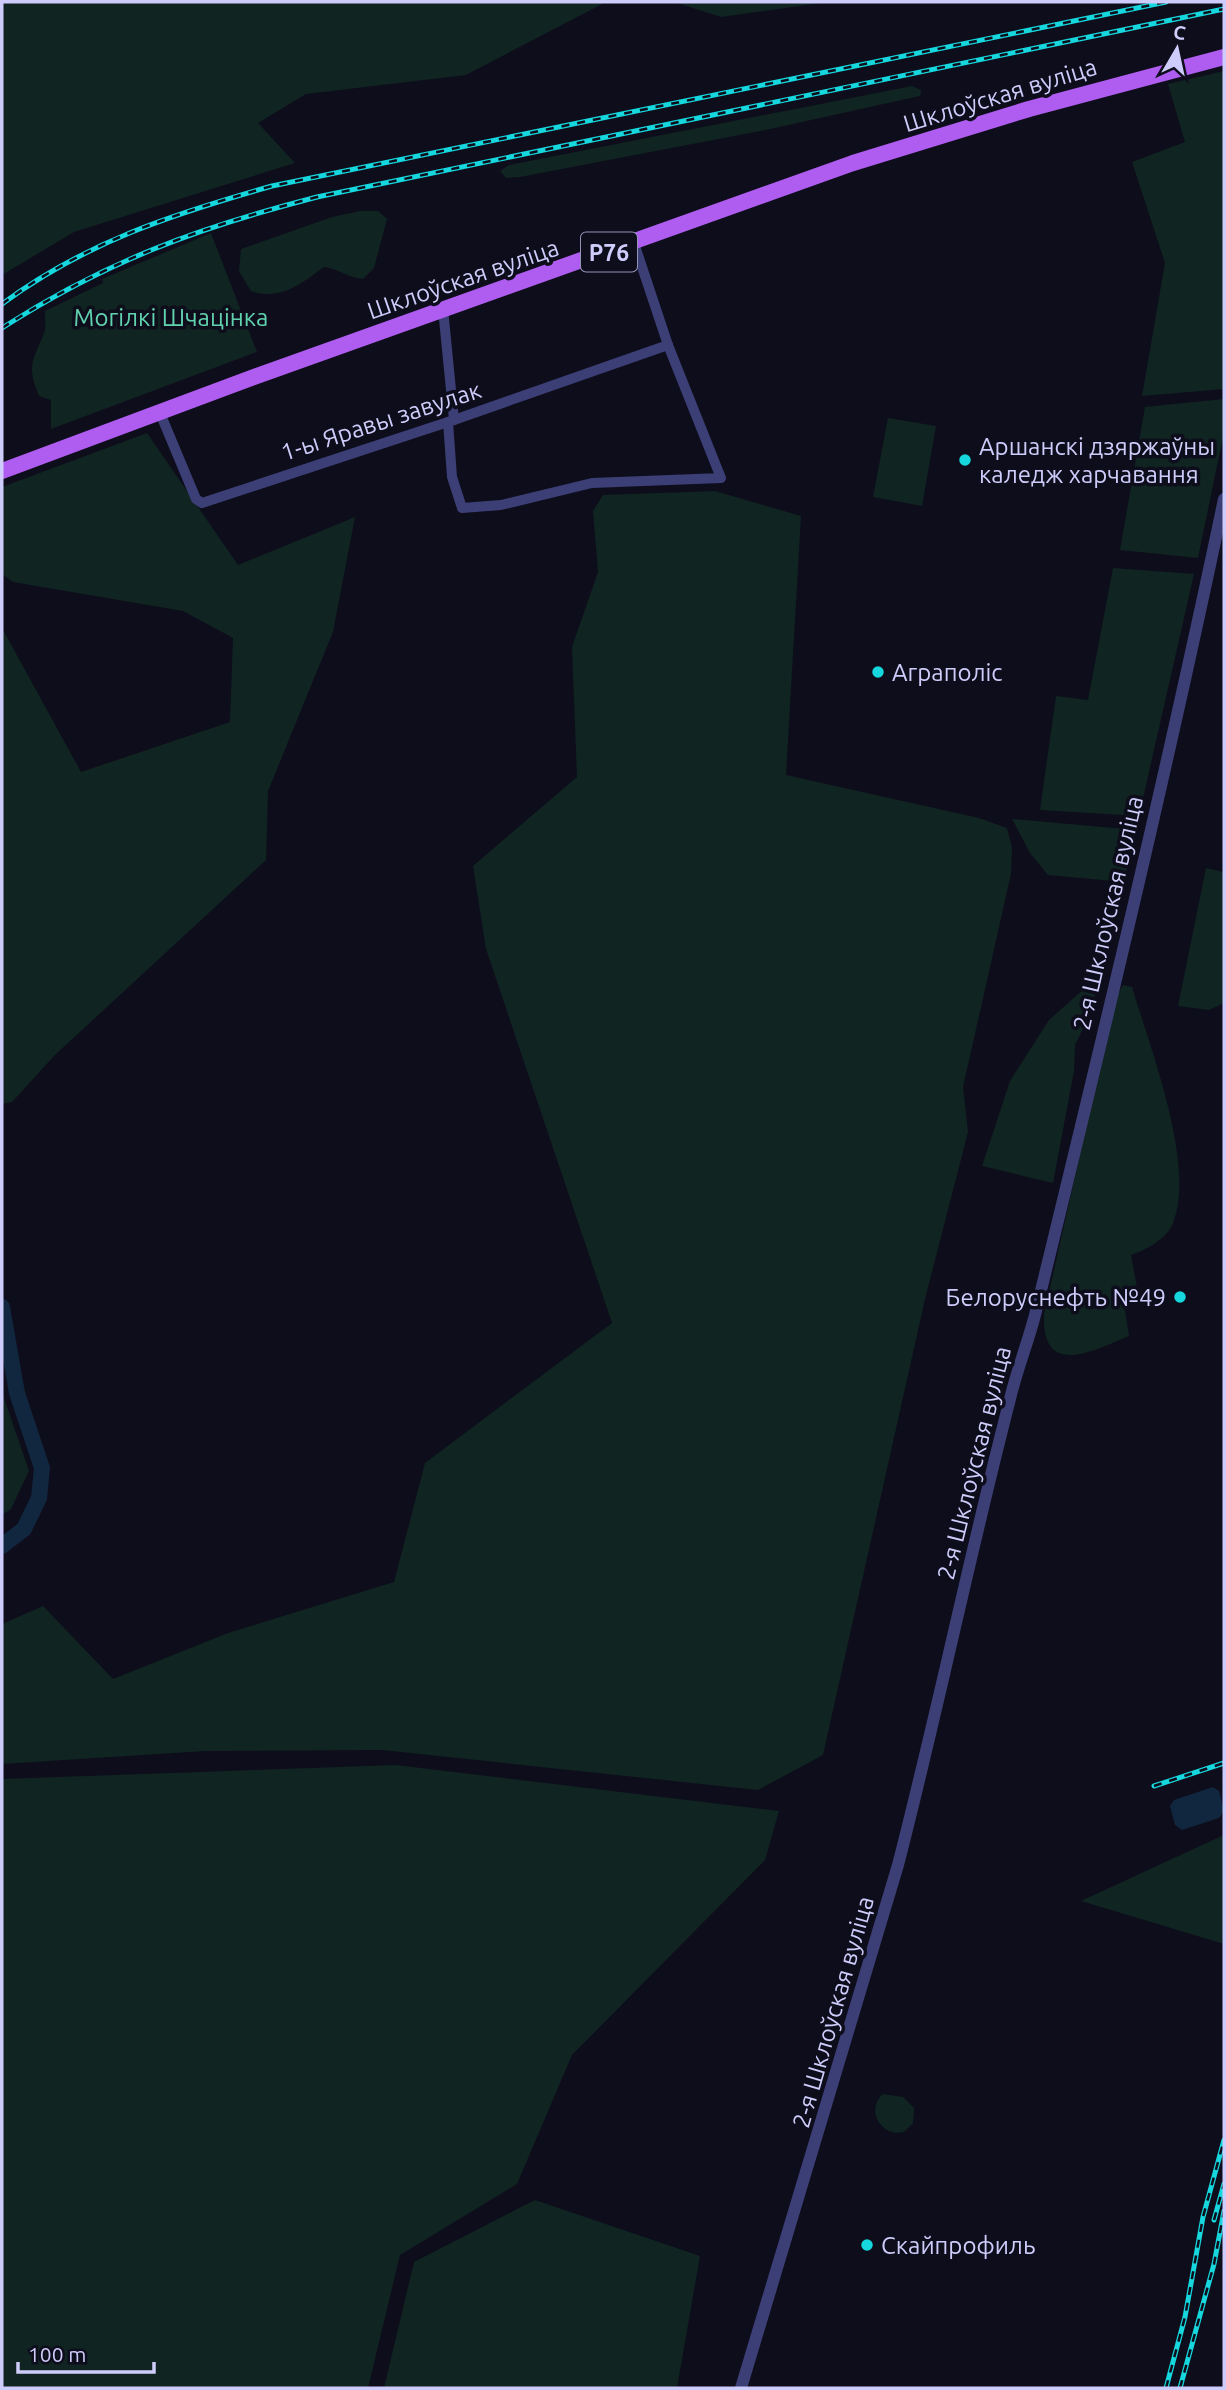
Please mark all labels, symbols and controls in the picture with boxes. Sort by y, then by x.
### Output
north arrow [1142,14,1212,84]
text: С [1172,20,1187,44]
street label: Шклоўская вуліца [900,53,1100,137]
road number: Р76 [581,232,637,272]
street label: Шклоўская вуліца [364,234,562,324]
park label: Могілкі Шчацінка [74,304,268,331]
street label: 1-ы Яравы завулак [278,376,484,466]
place label: Аршанскі дзяржаўны каледж харчавання [979,433,1215,488]
marker: Аршанскі дзяржаўны каледж харчавання [957,452,973,468]
place label: Аграполіс [892,659,1003,686]
marker: Аграполіс [870,664,886,680]
street label: 2-я Шклоўская вуліца [1068,793,1148,1033]
place label: Белоруснефть №49 [946,1284,1166,1311]
marker: Белоруснефть №49 [1172,1289,1188,1305]
street label: 2-я Шклоўская вуліца [932,1344,1016,1582]
street label: 2-я Шклоўская вуліца [787,1893,879,2131]
place label: Скайпрофиль [881,2232,1035,2259]
marker: Скайпрофиль [859,2237,875,2253]
scale bar [18,2330,154,2374]
text: 100 m [28,2342,86,2366]

